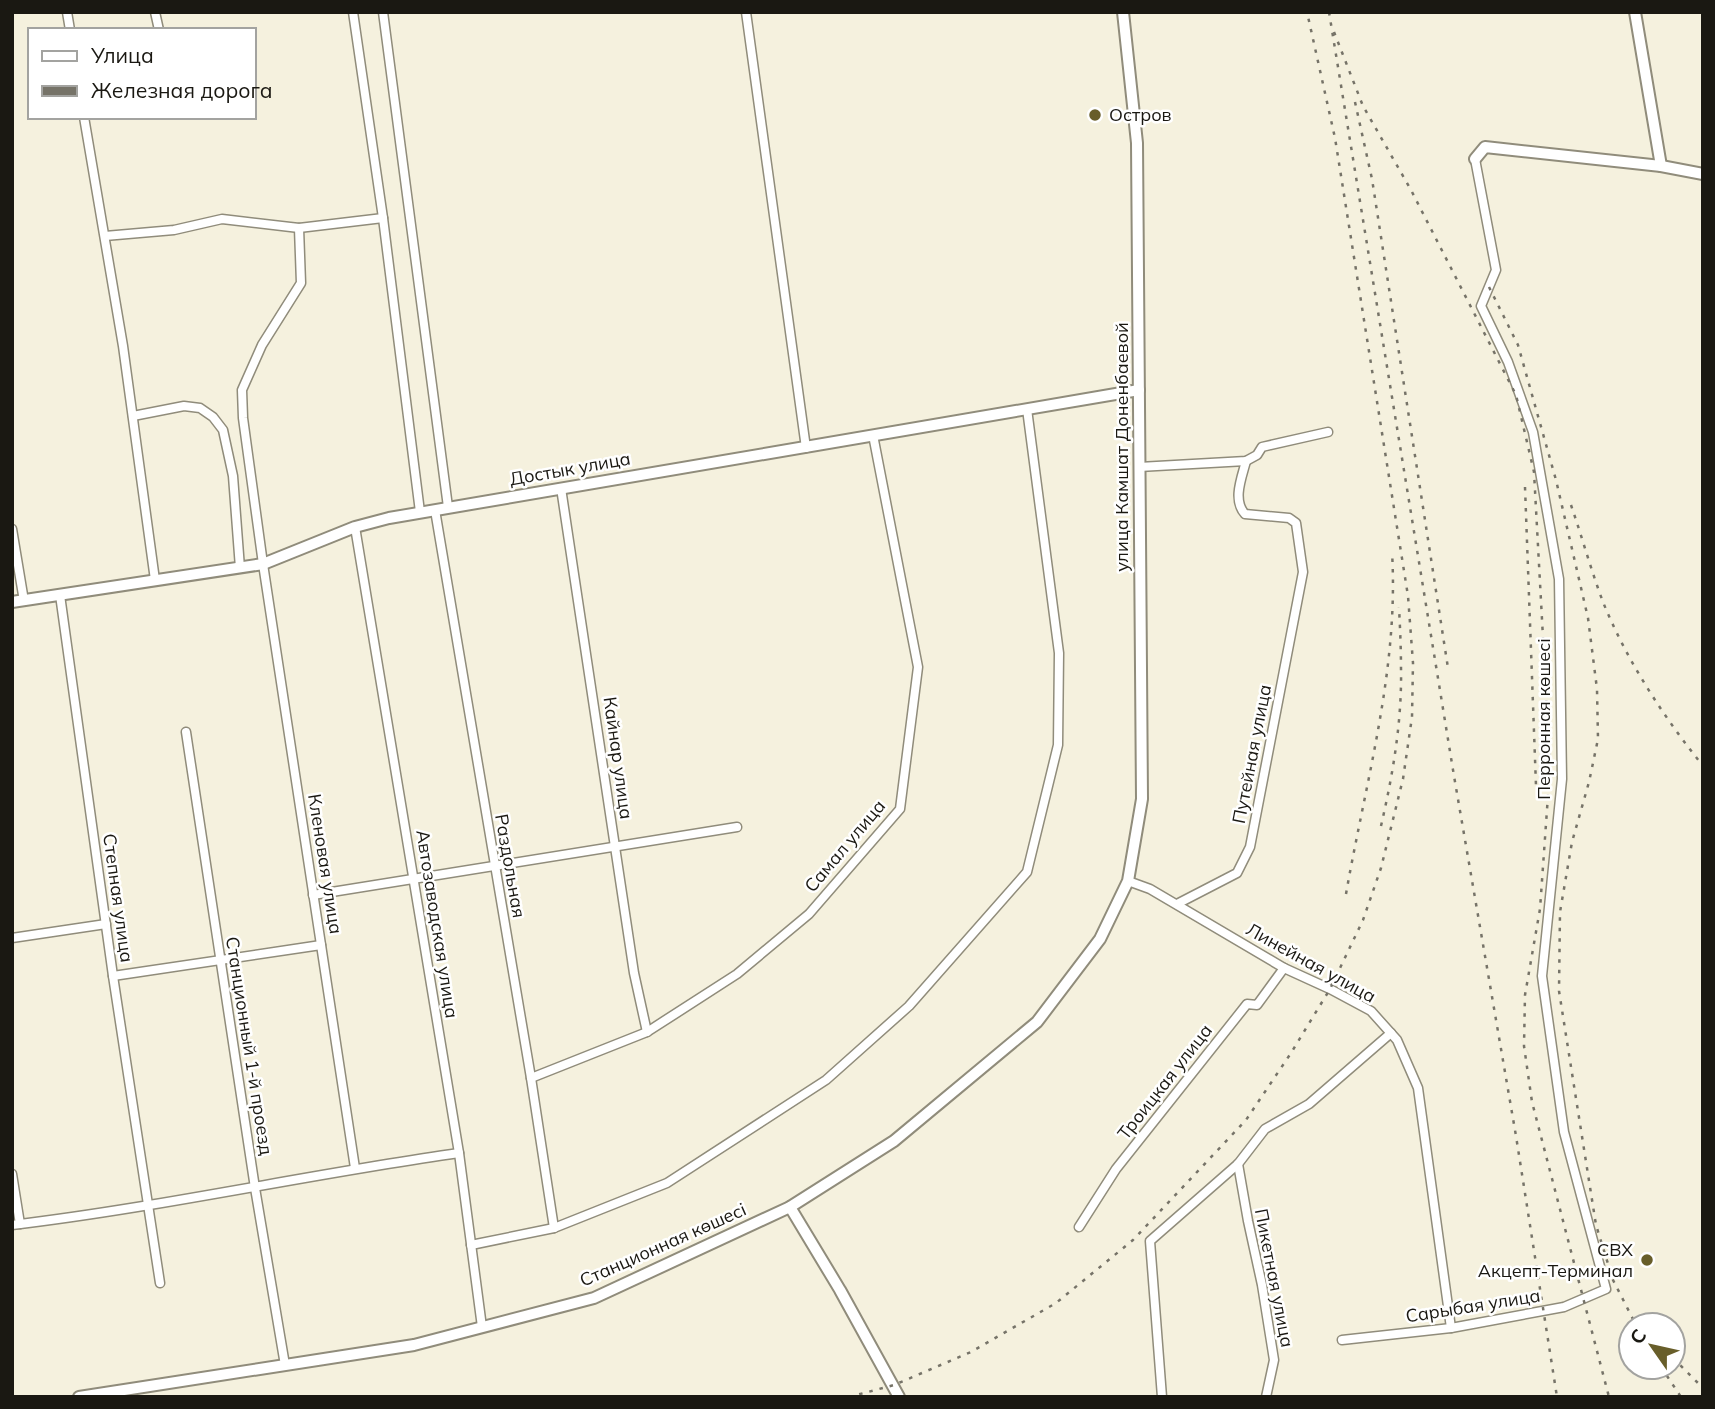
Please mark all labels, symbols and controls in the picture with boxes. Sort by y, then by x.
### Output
legend [28,28,256,119]
text: Улица [90,42,154,68]
text: Железная дорога [91,77,273,103]
place label: Остров [1109,103,1172,126]
marker: Остров [1087,107,1103,123]
street label: улица Камшат Доненбаевой [1110,322,1133,572]
street label: Достык улица [508,447,632,490]
street label: Перронная көшесі [1532,638,1555,800]
street label: Путейная улица [1227,682,1276,825]
street label: Кайнар улица [599,695,638,821]
street label: Кленовая улица [303,792,348,936]
street label: Самал улица [799,795,890,897]
street label: Раздольная [490,812,531,920]
street label: Автозаводская улица [411,828,464,1020]
street label: Степная улица [98,832,139,964]
street label: Линейная улица [1242,917,1380,1008]
street label: Станционный 1-й проезд [221,935,278,1157]
street label: Троицкая улица [1112,1019,1217,1144]
street label: Станционная көшесі [576,1197,750,1292]
street label: Пикетная улица [1250,1206,1299,1349]
place label: СВХ Акцепт-Терминал [1478,1238,1633,1282]
marker: СВХ Акцепт-Терминал [1639,1252,1655,1268]
street label: Сарыбая улица [1404,1284,1542,1328]
north arrow [1617,1311,1687,1381]
text: С [1624,1324,1651,1349]

